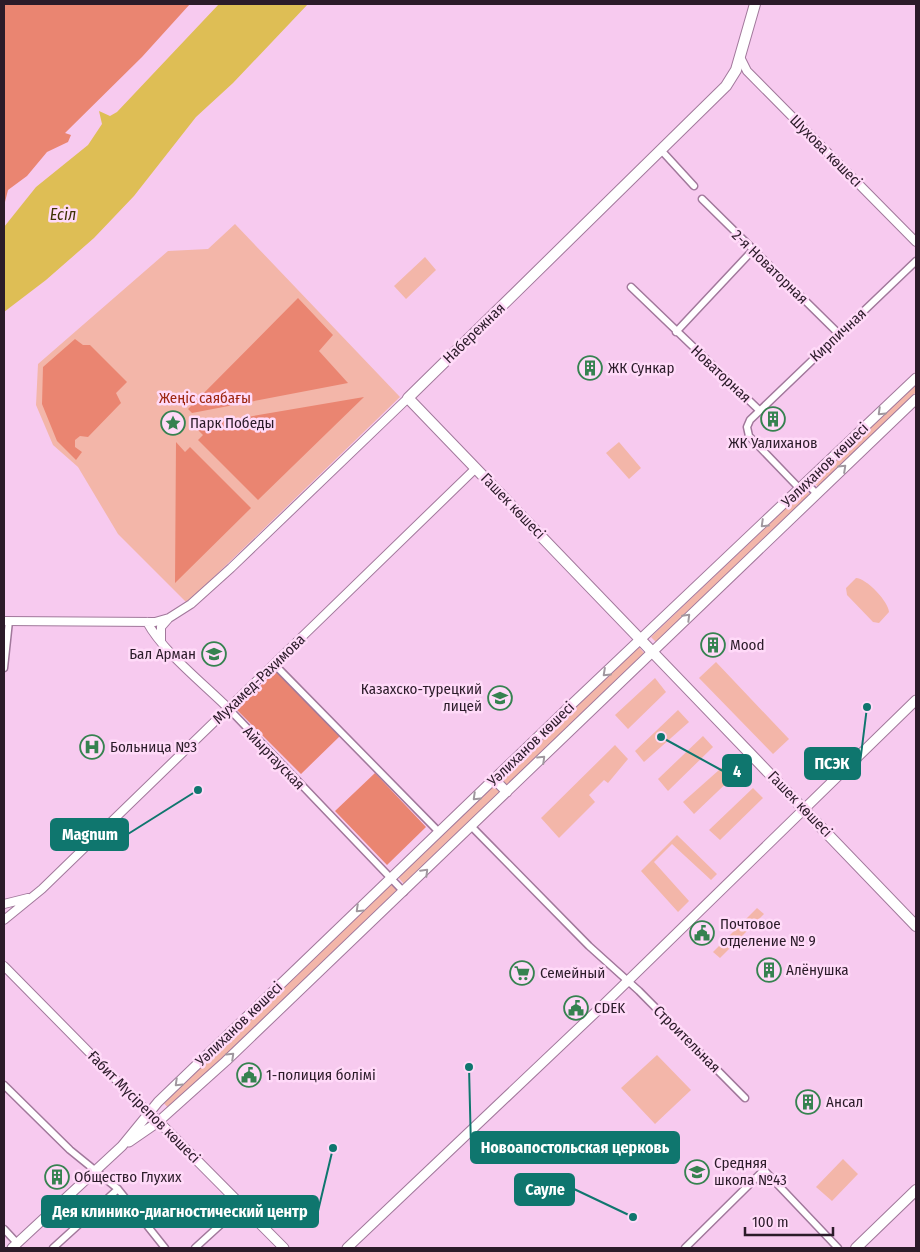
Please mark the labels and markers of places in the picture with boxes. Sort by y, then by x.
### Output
building icon: ЖК Сункар [577,355,603,381]
place label: ЖК Сункар [608,359,674,377]
building icon: ЖК Уалиханов [760,406,786,432]
place icon: Парк Победы [160,410,186,436]
place label: Парк Победы [190,414,274,432]
place label: ЖК Уалиханов [728,434,818,452]
building icon: Mood [700,632,726,658]
place label: Mood [730,636,765,654]
school or university icon: Бал Арман [201,641,227,667]
place label: Бал Арман [129,645,196,663]
place label: Казахско-турецкий лицей [361,680,482,715]
school or university icon: Казахско-турецкий лицей [487,685,513,711]
hospital icon: Больница №3 [79,734,105,760]
place label: Больница №3 [110,738,197,756]
callout: ПСЭК [805,748,860,779]
callout: 4 [723,755,751,786]
callout: Magnum [51,819,128,850]
place label: Почтовое отделение № 9 [720,915,816,950]
public building icon: Почтовое отделение № 9 [689,920,715,946]
building icon: Алёнушка [756,957,782,983]
supermarket icon: Семейный [509,960,535,986]
place label: Алёнушка [786,961,849,979]
place label: Семейный [540,964,605,982]
public building icon: CDEK [563,995,589,1021]
place label: CDEK [594,999,625,1017]
public building icon: 1-полиция болiмi [236,1062,262,1088]
place label: 1-полиция болiмi [266,1066,376,1084]
building icon: Ансал [795,1089,821,1115]
place label: Ансал [826,1093,863,1111]
callout: Новоапостольская церковь [471,1132,679,1163]
place label: Средняя школа №43 [714,1154,787,1189]
school or university icon: Средняя школа №43 [684,1159,710,1185]
building icon: Общество Глухих [44,1164,70,1190]
place label: Общество Глухих [74,1168,182,1186]
callout: Сауле [515,1174,574,1205]
callout: Дея клинико-диагностический центр [42,1196,318,1227]

